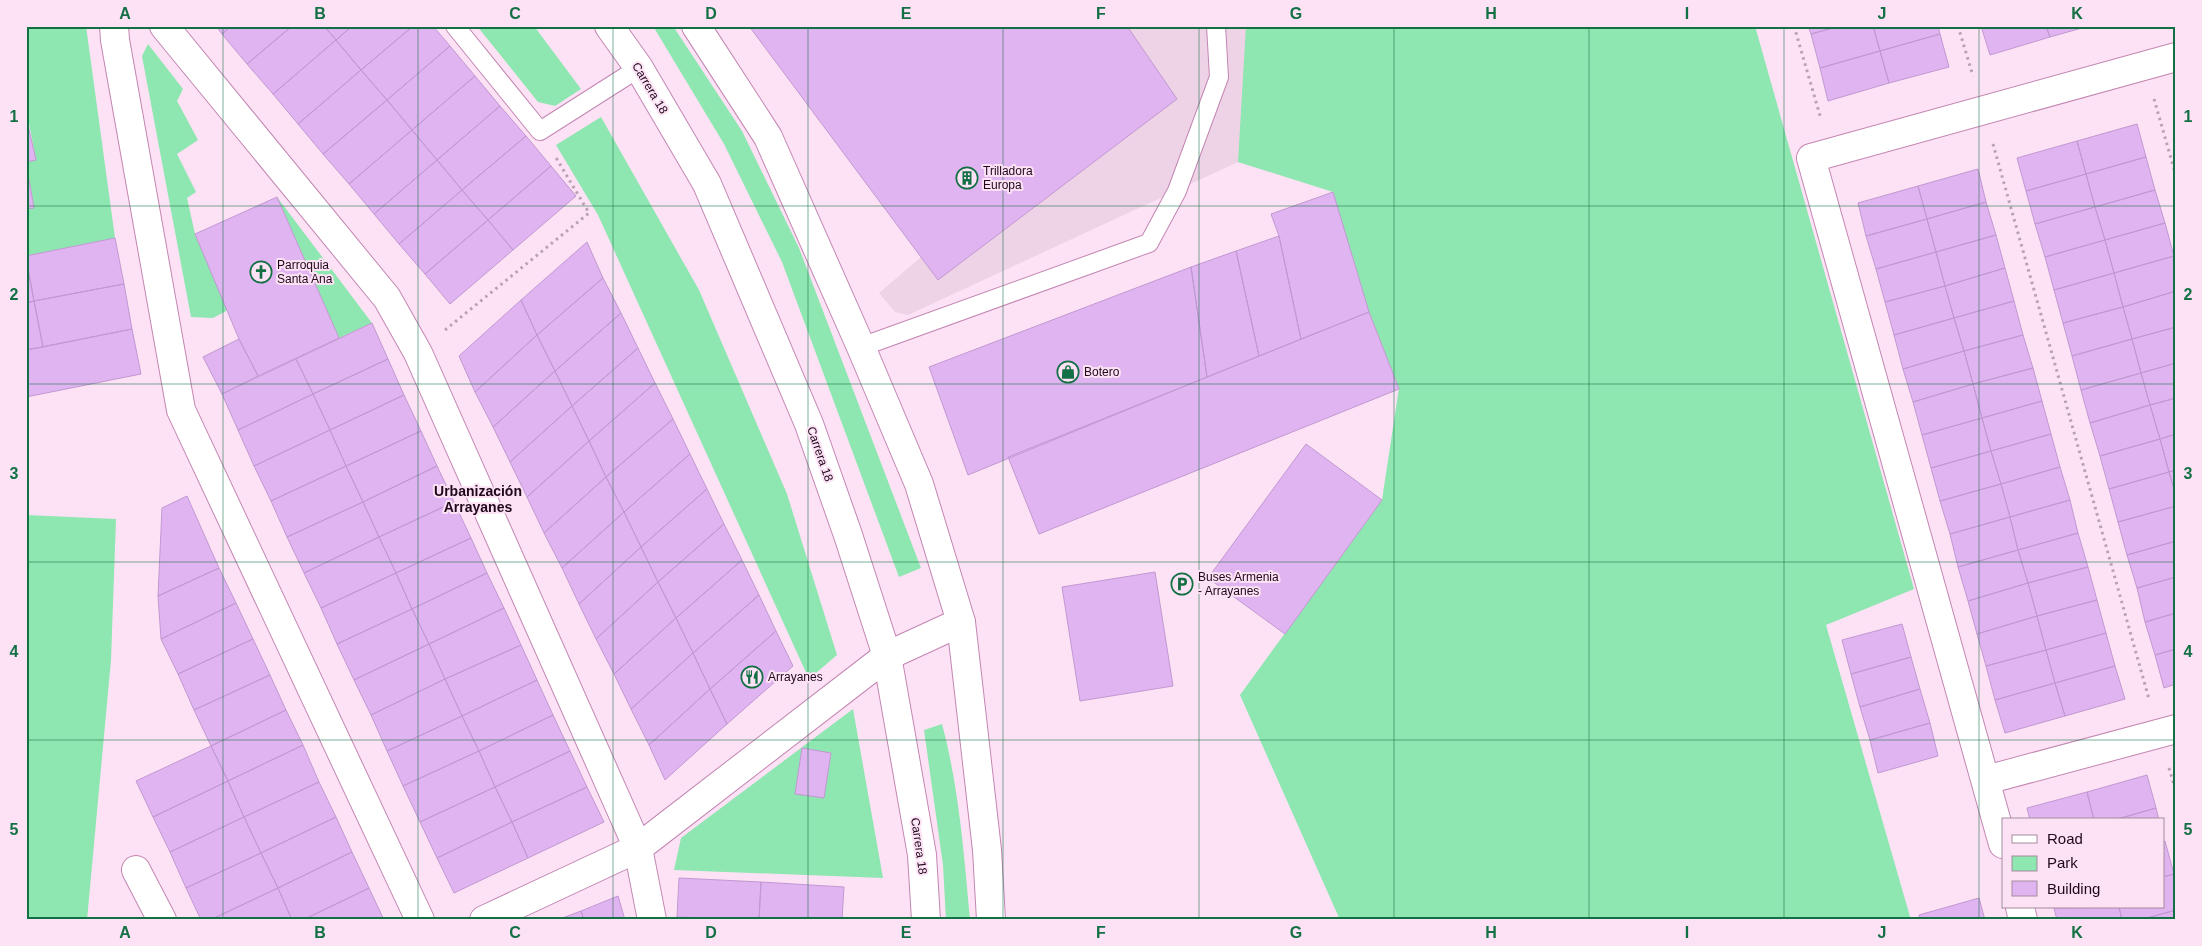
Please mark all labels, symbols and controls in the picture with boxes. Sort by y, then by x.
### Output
text: A [119,5,131,22]
text: B [314,5,326,22]
text: C [509,5,521,22]
text: D [705,5,717,22]
text: E [901,5,912,22]
text: F [1096,5,1106,22]
text: G [1290,5,1302,22]
text: H [1485,5,1497,22]
text: I [1685,5,1689,22]
text: J [1878,5,1886,22]
text: K [2071,5,2083,22]
street label: Carrera 18 [629,60,671,116]
text: 1 [10,108,19,125]
text: 1 [2184,108,2193,125]
place label: Trilladora Europa [983,164,1033,192]
building icon: Trilladora Europa [955,166,979,190]
place label: Parroquia Santa Ana [277,258,333,286]
church icon: Parroquia Santa Ana [249,260,273,284]
text: 2 [10,286,19,303]
text: 2 [2184,286,2193,303]
shop icon: Botero [1056,360,1080,384]
place label: Botero [1084,365,1120,379]
street label: Carrera 18 [804,425,836,484]
text: 3 [10,465,19,482]
text: 3 [2184,465,2193,482]
district label: Urbanización Arrayanes [434,483,522,515]
place label: Buses Armenia - Arrayanes [1198,570,1279,598]
parking icon: Buses Armenia - Arrayanes [1170,572,1194,596]
text: 4 [10,643,19,660]
text: 4 [2184,643,2193,660]
restaurant icon: Arrayanes [740,665,764,689]
place label: Arrayanes [768,670,823,684]
street label: Carrera 18 [908,817,930,876]
legend [2002,818,2164,908]
text: 5 [10,821,19,838]
text: 5 [2184,821,2193,838]
text: Road [2047,830,2083,847]
text: Park [2047,854,2078,871]
text: Building [2047,880,2100,897]
text: A [119,924,131,941]
text: B [314,924,326,941]
text: C [509,924,521,941]
text: D [705,924,717,941]
text: E [901,924,912,941]
text: F [1096,924,1106,941]
text: G [1290,924,1302,941]
text: H [1485,924,1497,941]
text: I [1685,924,1689,941]
text: J [1878,924,1886,941]
text: K [2071,924,2083,941]

